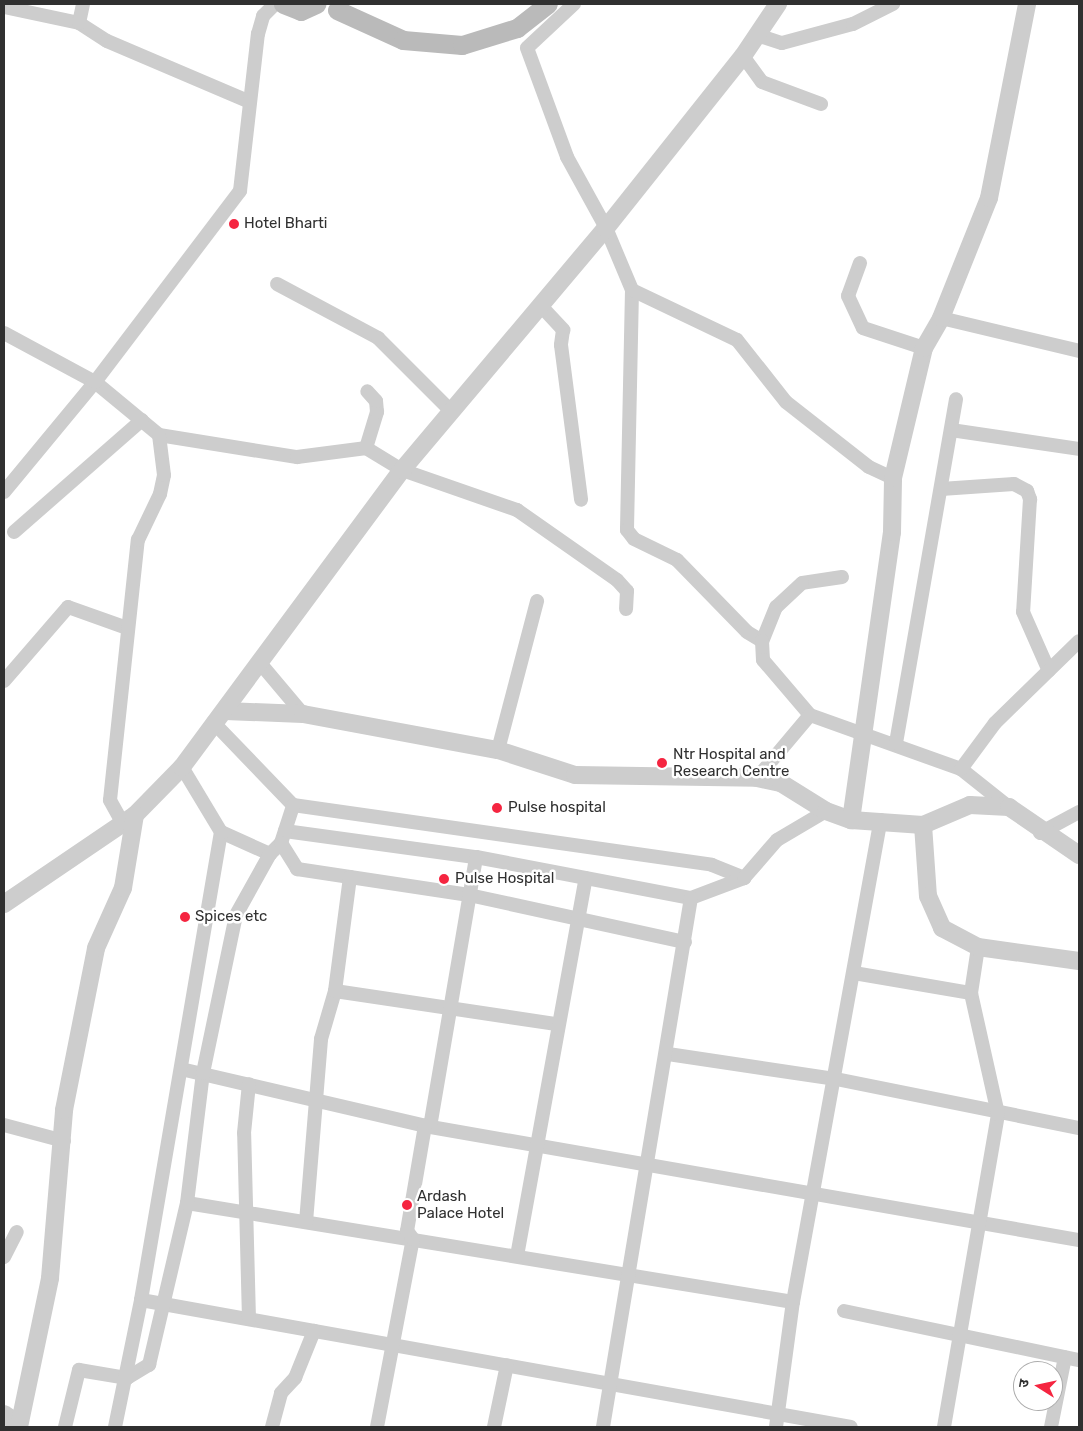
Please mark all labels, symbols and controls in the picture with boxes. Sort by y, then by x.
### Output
place label: Hotel Bharti [244,215,327,233]
marker: Hotel Bharti [228,218,240,230]
place label: Ntr Hospital and Research Centre [673,745,789,780]
marker: Ntr Hospital and Research Centre [655,756,669,770]
place label: Pulse hospital [508,799,606,817]
marker: Pulse hospital [490,801,504,815]
place label: Pulse Hospital [455,870,554,888]
marker: Pulse Hospital [437,872,451,886]
place label: Spices etc [195,908,267,926]
marker: Spices etc [179,911,191,923]
place label: Ardash Palace Hotel [417,1187,504,1222]
marker: Ardash Palace Hotel [401,1199,413,1211]
north arrow [1013,1361,1063,1411]
text: उ [1015,1378,1033,1389]

